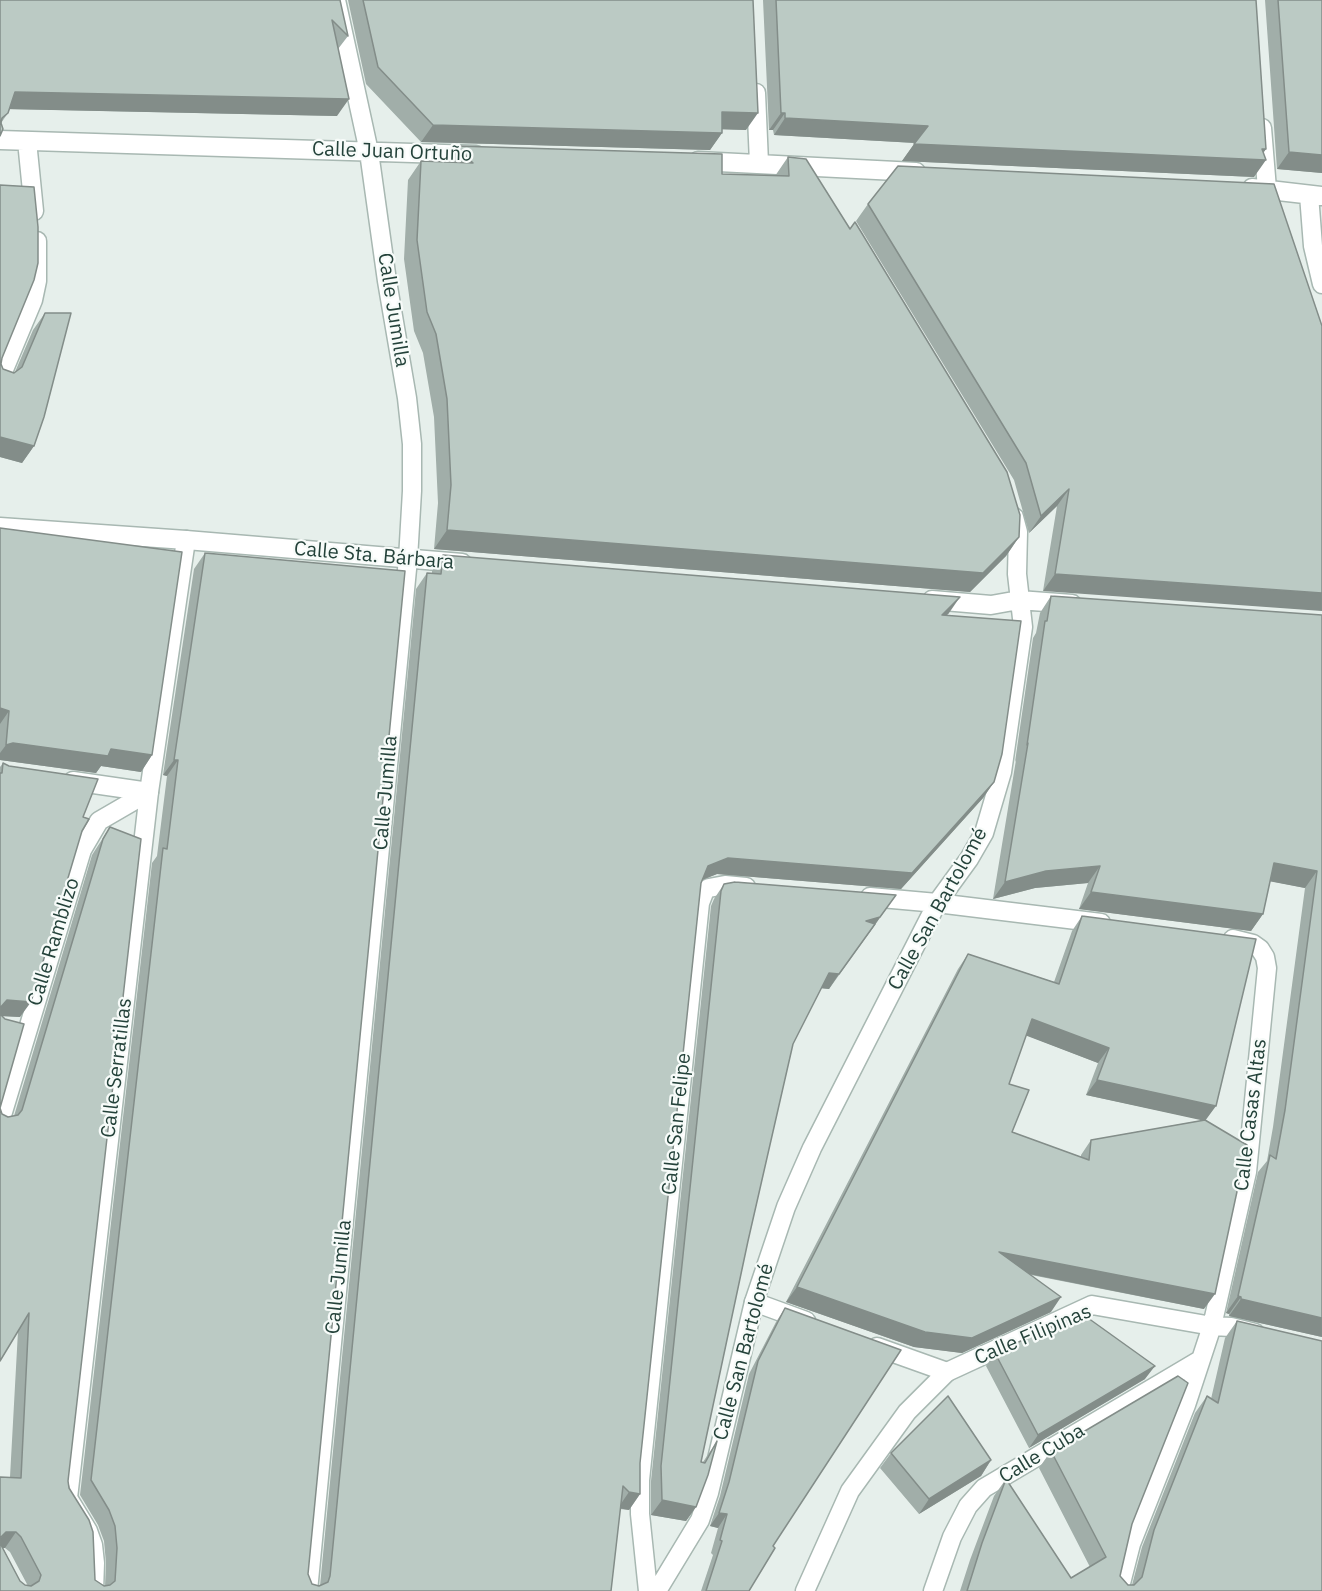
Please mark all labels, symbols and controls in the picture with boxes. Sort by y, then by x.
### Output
street label: Calle Juan Ortuño [311,137,473,167]
street label: Calle Jumilla [372,251,414,369]
street label: Calle Sta. Bárbara [293,537,455,575]
street label: Calle Jumilla [369,735,403,851]
street label: Calle San Bartolomé [883,823,993,995]
street label: Calle Ramblizo [23,875,85,1009]
street label: Calle Serratillas [97,997,137,1139]
street label: Calle Casas Altas [1230,1038,1272,1192]
street label: Calle San Felipe [658,1052,696,1196]
street label: Calle Jumilla [321,1219,357,1335]
street label: Calle San Bartolomé [709,1261,779,1443]
street label: Calle Filipinas [971,1300,1095,1370]
street label: Calle Cuba [995,1419,1089,1489]

